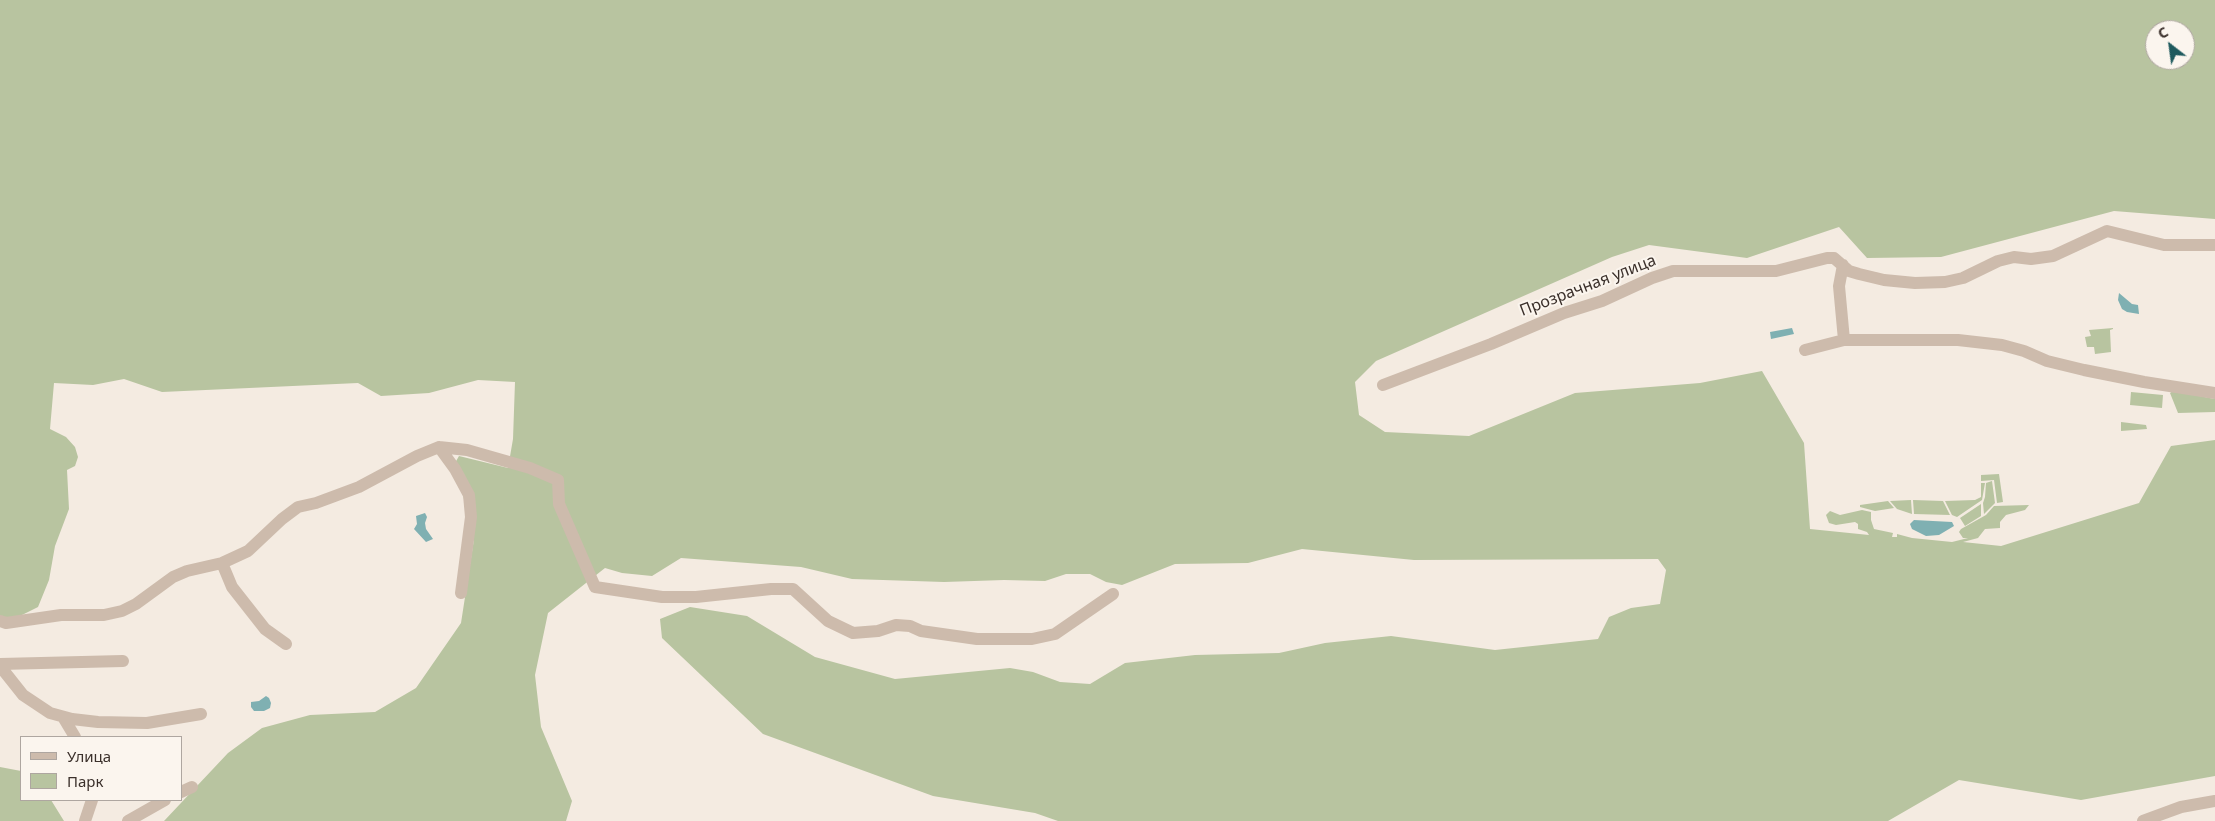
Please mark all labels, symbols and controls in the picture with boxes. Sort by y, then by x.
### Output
north arrow [2145,20,2195,70]
text: С [2154,22,2171,43]
street label: Прозрачная улица [1517,251,1659,321]
legend [20,736,182,801]
text: Улица [67,746,111,766]
text: Парк [67,771,103,791]

